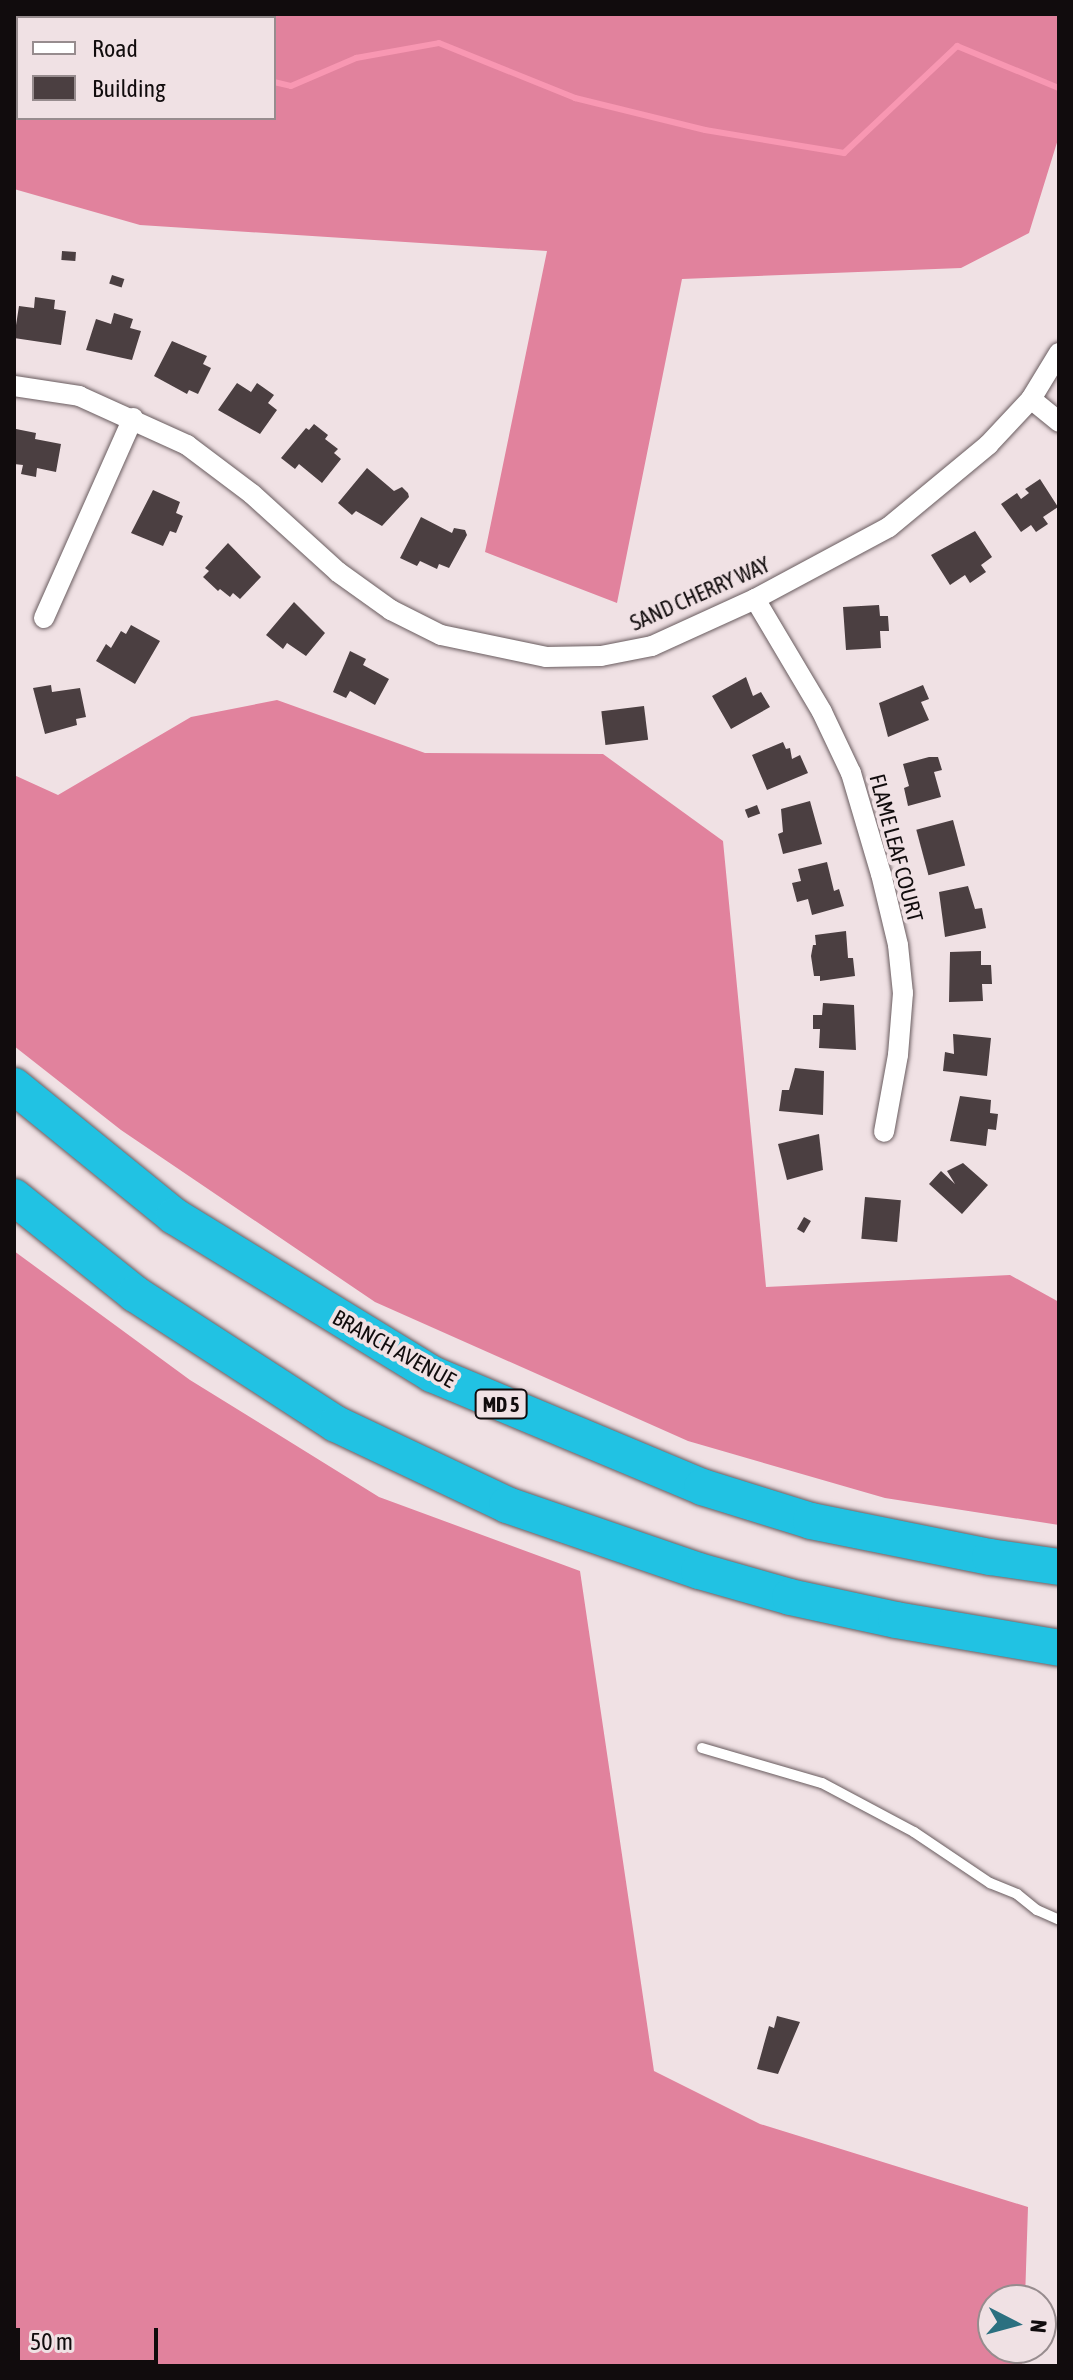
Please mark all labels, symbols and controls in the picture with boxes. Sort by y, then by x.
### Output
legend [16,16,276,120]
text: Road [92,35,138,62]
text: Building [92,75,165,102]
street label: SAND CHERRY WAY [626,551,774,637]
street label: FLAME LEAF COURT [864,771,928,925]
street label: BRANCH AVENUE [328,1304,460,1394]
road number: MD 5 [473,1388,529,1420]
north arrow [977,2284,1057,2364]
scale bar [20,2312,162,2362]
text: N [1025,2318,1052,2334]
text: 50 m [30,2328,73,2355]

